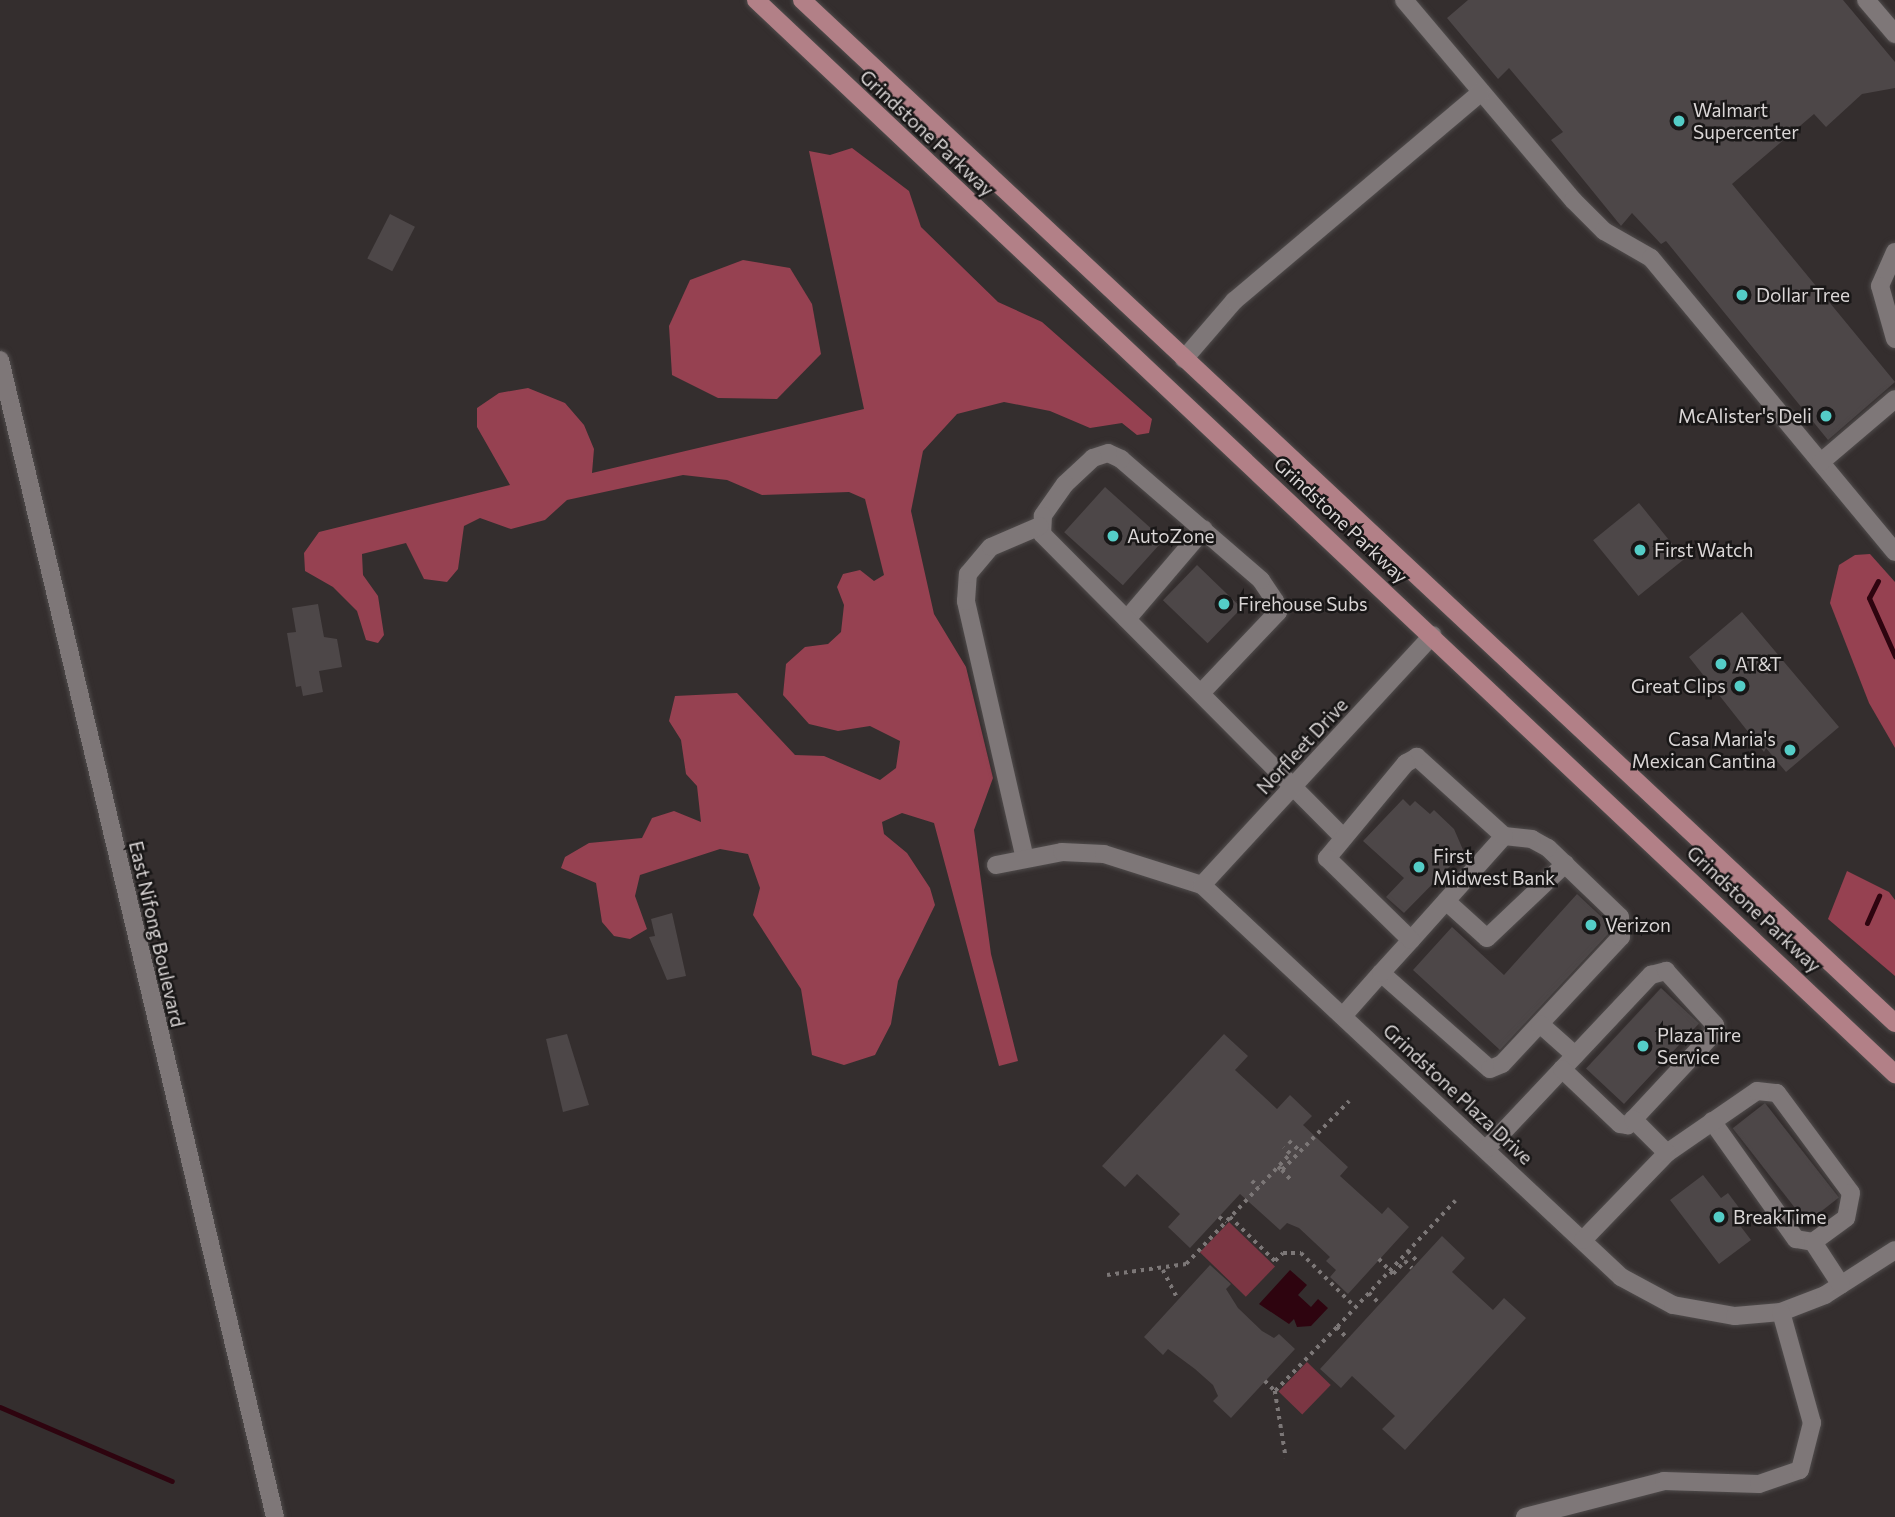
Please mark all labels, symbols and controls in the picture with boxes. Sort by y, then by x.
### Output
street label: Grindstone Parkway [855,65,999,201]
place label: Walmart Supercenter [1693,99,1799,143]
marker: Walmart Supercenter [1671,113,1687,129]
place label: Dollar Tree [1756,284,1850,306]
marker: Dollar Tree [1734,287,1750,303]
place label: McAlister's Deli [1678,405,1812,427]
marker: McAlister's Deli [1818,408,1834,424]
street label: Grindstone Parkway [1269,452,1413,588]
place label: AutoZone [1127,525,1215,547]
marker: AutoZone [1105,528,1121,544]
place label: First Watch [1654,539,1753,561]
marker: First Watch [1632,542,1648,558]
place label: Firehouse Subs [1238,593,1368,615]
marker: Firehouse Subs [1216,596,1232,612]
place label: AT&T [1735,653,1782,675]
marker: AT&T [1713,656,1729,672]
place label: Great Clips [1631,675,1726,697]
marker: Great Clips [1732,678,1748,694]
street label: Norfleet Drive [1252,693,1352,799]
place label: Casa Maria's Mexican Cantina [1632,728,1776,772]
marker: Casa Maria's Mexican Cantina [1782,742,1798,758]
street label: East Nifong Boulevard [124,839,190,1029]
street label: Grindstone Parkway [1682,841,1826,977]
place label: First Midwest Bank [1433,845,1555,889]
marker: First Midwest Bank [1411,859,1427,875]
place label: Verizon [1605,914,1671,936]
marker: Verizon [1583,917,1599,933]
street label: Grindstone Plaza Drive [1379,1019,1537,1169]
place label: Plaza Tire Service [1657,1024,1741,1068]
marker: Plaza Tire Service [1635,1038,1651,1054]
place label: BreakTime [1733,1206,1826,1228]
marker: BreakTime [1711,1209,1727,1225]

